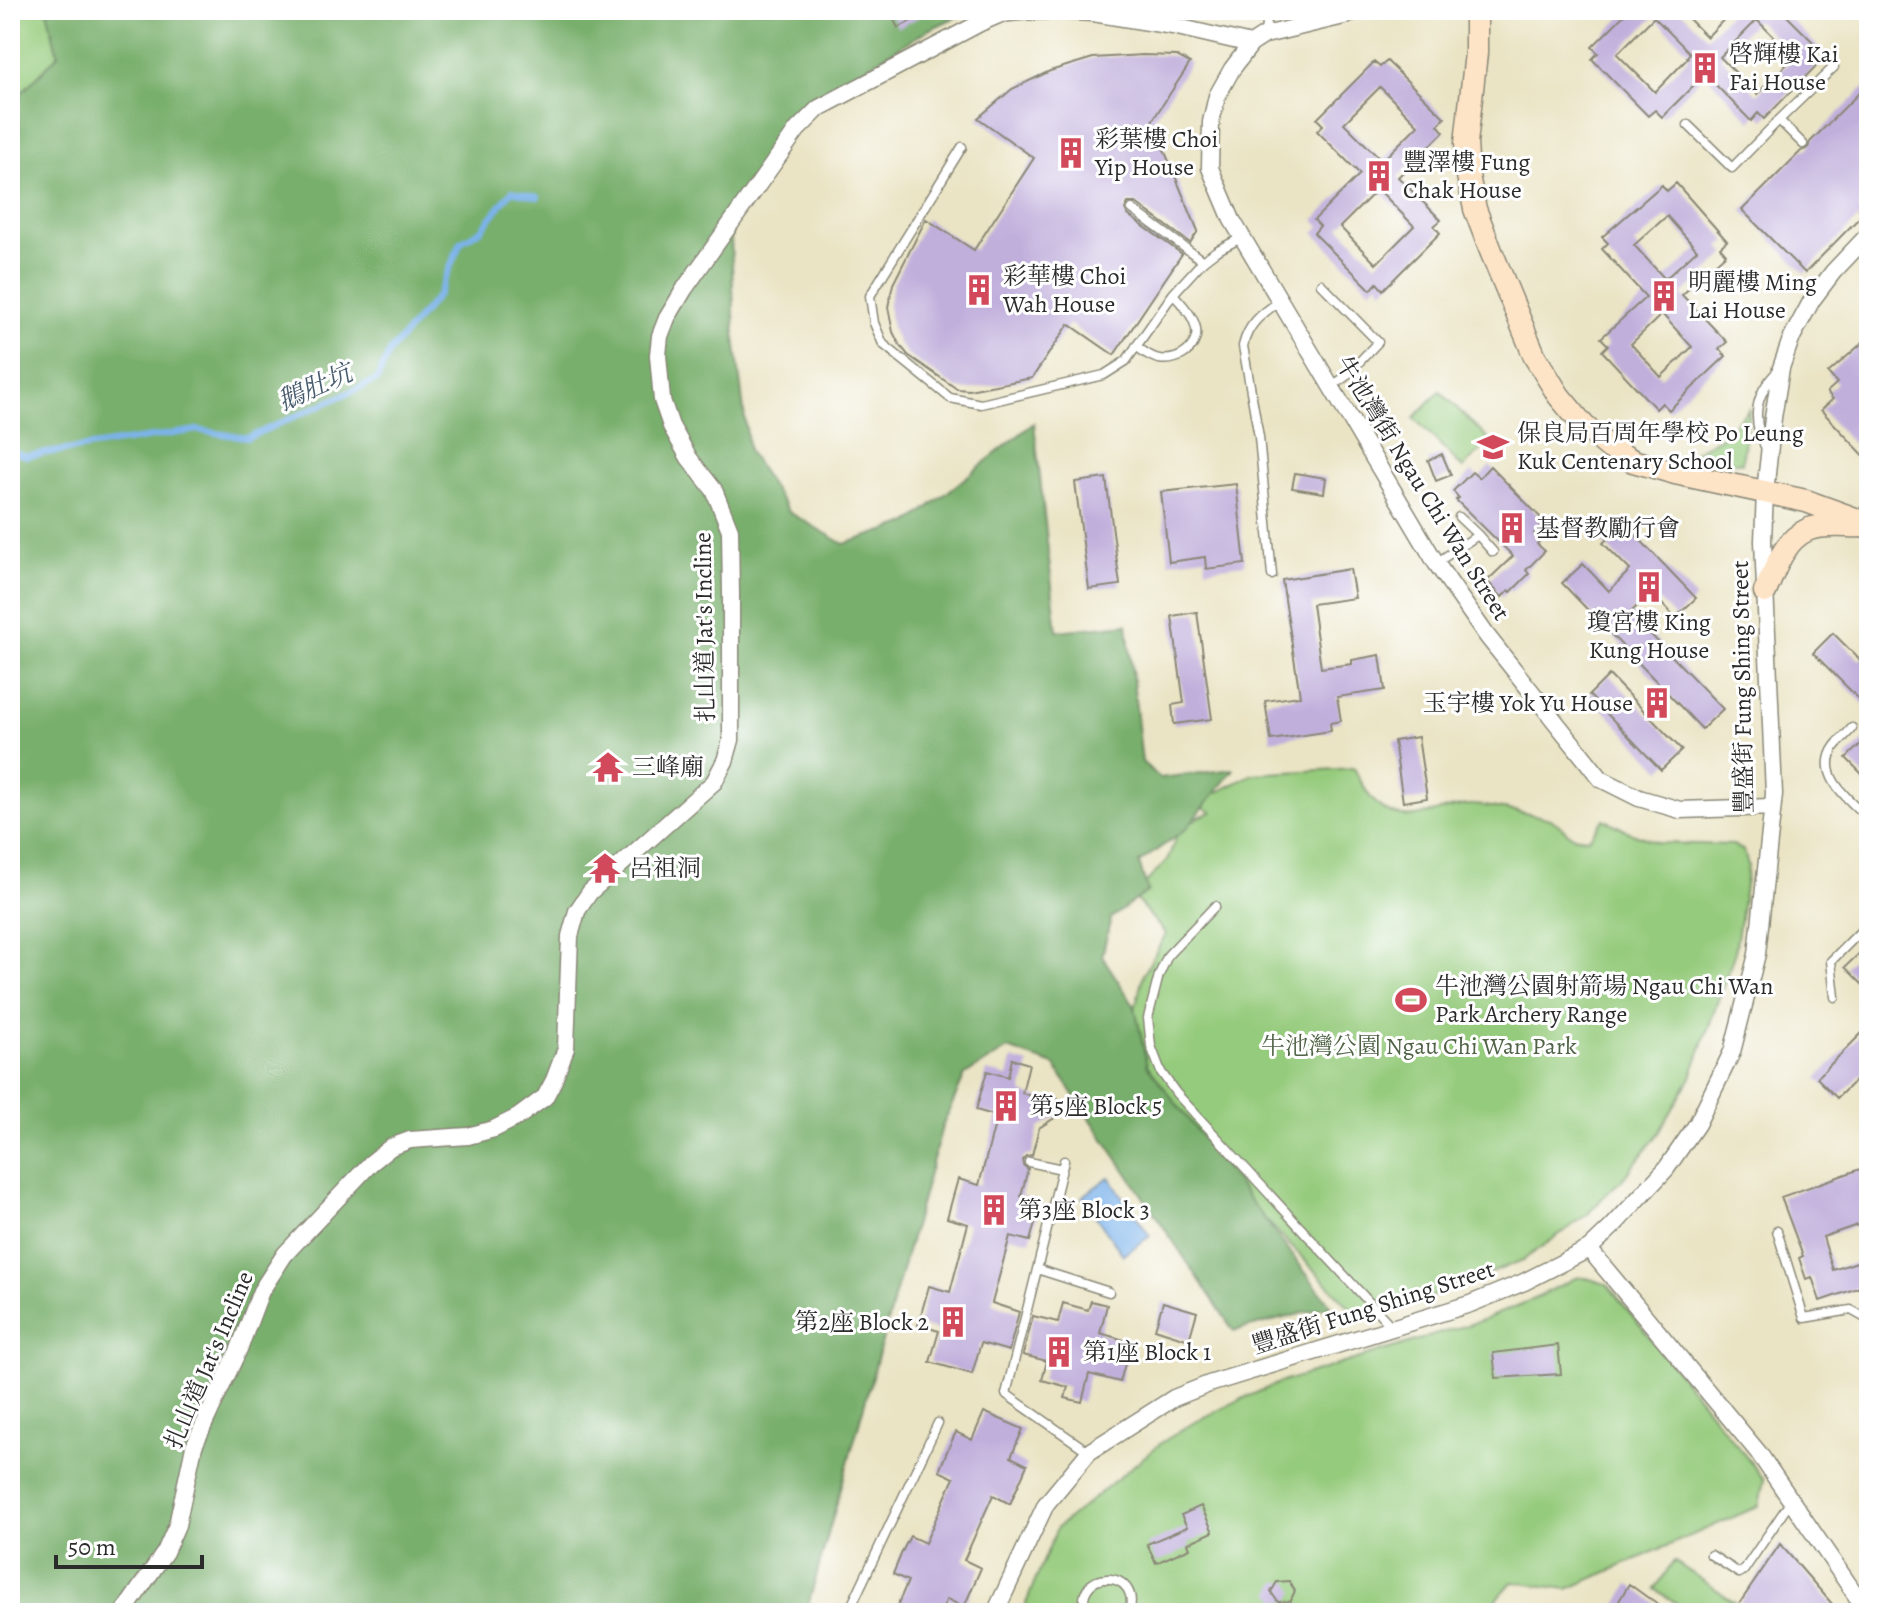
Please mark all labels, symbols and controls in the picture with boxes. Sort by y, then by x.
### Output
place label: 啓輝樓 Kai Fai House [1729,38,1839,98]
building icon: 啓輝樓 Kai Fai House [1688,51,1722,85]
place label: 彩葉樓 Choi Yip House [1094,123,1218,183]
building icon: 彩葉樓 Choi Yip House [1054,136,1088,170]
place label: 豐澤樓 Fung Chak House [1403,146,1530,206]
building icon: 豐澤樓 Fung Chak House [1362,159,1396,193]
place label: 彩華樓 Choi Wah House [1002,260,1126,320]
place label: 明麗樓 Ming Lai House [1688,266,1817,326]
building icon: 彩華樓 Choi Wah House [962,273,996,307]
building icon: 明麗樓 Ming Lai House [1647,279,1681,313]
street label: 牛池灣街 Ngau Chi Wan Street [1328,350,1518,626]
water label: 鵝肚坑 [272,354,361,419]
place label: 保良局百周年學校 Po Leung Kuk Centenary School [1517,417,1804,477]
school or university icon: 保良局百周年學校 Po Leung Kuk Centenary School [1476,430,1510,464]
building icon: 基督教勵行會 [1495,511,1529,545]
place label: 基督教勵行會 [1536,512,1680,544]
street label: 扎山道 Jat's Incline [686,532,722,722]
street label: 豐盛街 Fung Shing Street [1724,560,1760,814]
building icon: 瓊宮樓 King Kung House [1632,570,1666,604]
place label: 瓊宮樓 King Kung House [1587,606,1711,666]
building icon: 玉宇樓 Yok Yu House [1640,686,1674,720]
place label: 玉宇樓 Yok Yu House [1423,687,1633,719]
temple icon: 三峰廟 [591,750,625,784]
place label: 三峰廟 [632,751,704,783]
temple icon: 呂祖洞 [588,851,622,885]
place label: 呂祖洞 [629,852,701,884]
place label: 牛池灣公園射箭場 Ngau Chi Wan Park Archery Range [1435,970,1773,1030]
sports icon: 牛池灣公園射箭場 Ngau Chi Wan Park Archery Range [1394,983,1428,1017]
park label: 牛池灣公園 Ngau Chi Wan Park [1261,1030,1577,1062]
building icon: 第5座 Block 5 [989,1089,1023,1123]
place label: 第5座 Block 5 [1030,1090,1162,1122]
building icon: 第3座 Block 3 [977,1193,1011,1227]
place label: 第3座 Block 3 [1018,1194,1150,1226]
street label: 豐盛街 Fung Shing Street [1248,1253,1498,1361]
street label: 扎山道 Jat's Incline [157,1266,261,1454]
building icon: 第2座 Block 2 [936,1305,970,1339]
place label: 第2座 Block 2 [794,1306,929,1338]
building icon: 第1座 Block 1 [1042,1335,1076,1369]
place label: 第1座 Block 1 [1083,1336,1211,1368]
scale bar [56,1519,202,1569]
text: 50 m [68,1531,116,1563]

